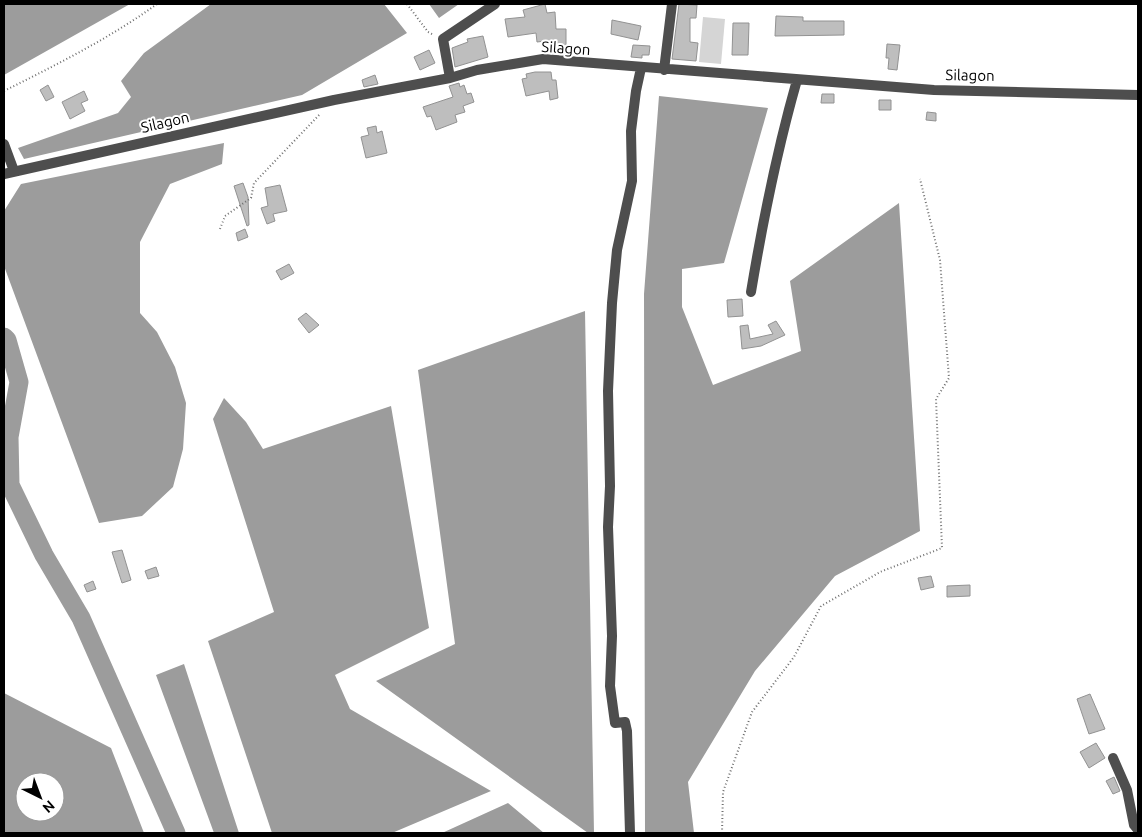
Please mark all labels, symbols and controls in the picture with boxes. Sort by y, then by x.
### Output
street label: Silagon [541,38,591,58]
street label: Silagon [945,66,995,84]
street label: Silagon [139,108,191,136]
north arrow [15,772,65,822]
text: N [39,797,58,816]

